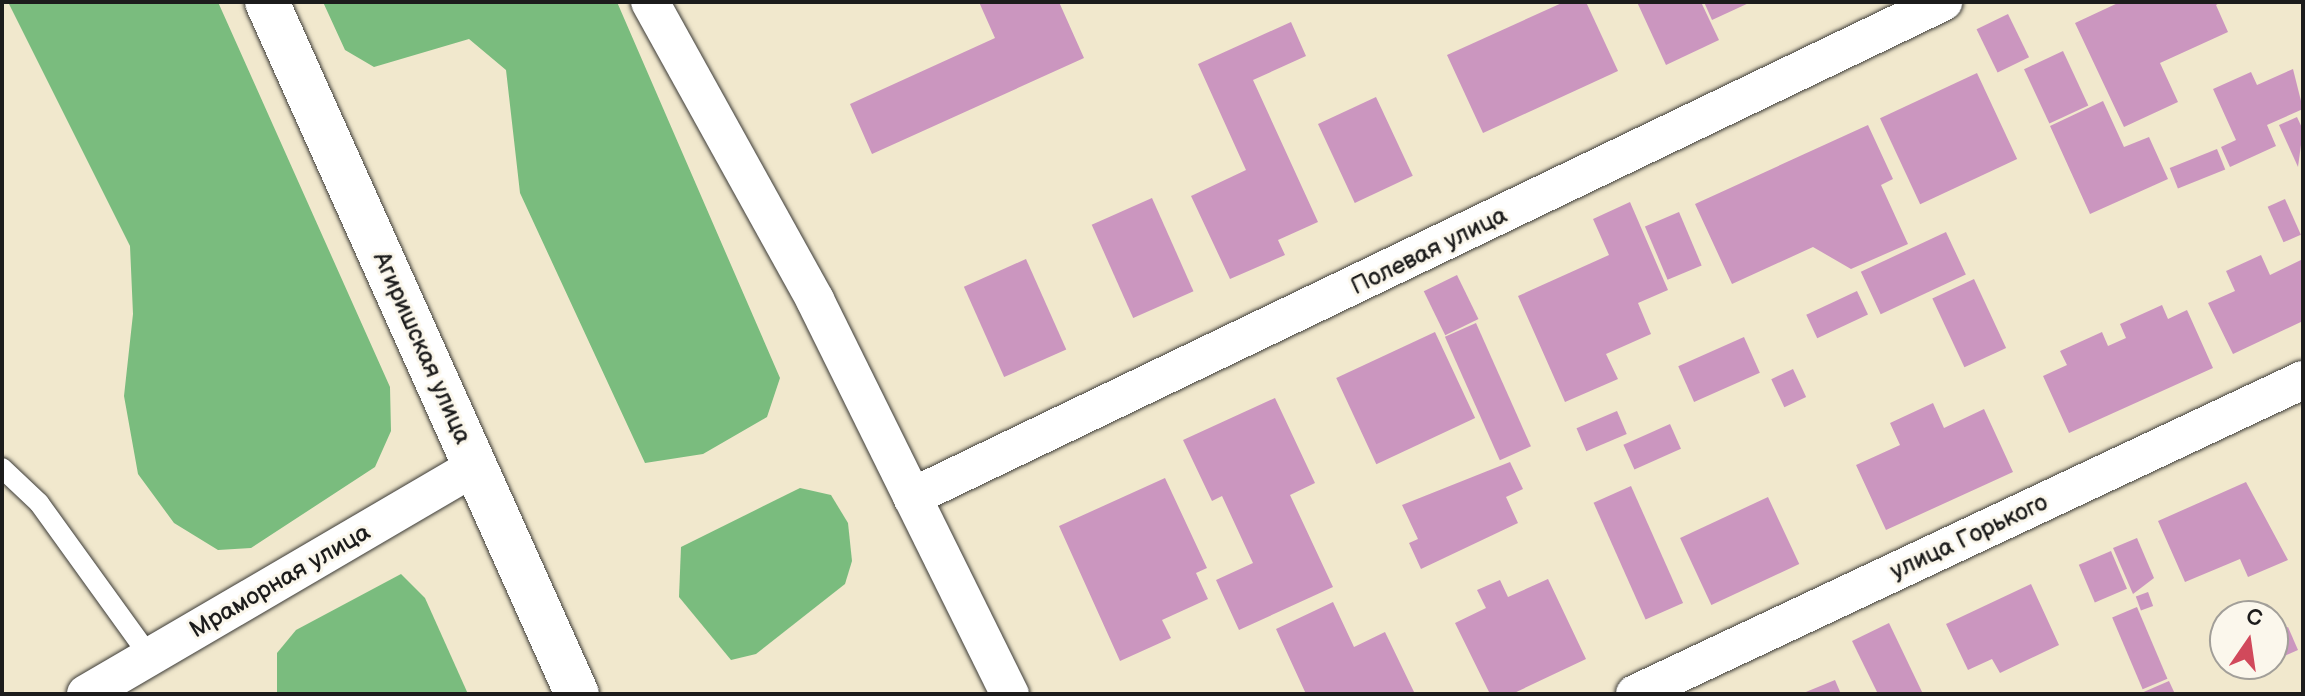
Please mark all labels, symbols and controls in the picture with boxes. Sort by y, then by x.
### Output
street label: Полевая улица [1346,201,1512,301]
street label: Агиришская улица [367,247,477,449]
street label: улица Горького [1886,488,2052,586]
street label: Мраморная улица [185,518,375,644]
north arrow [2209,600,2289,680]
text: С [2244,603,2265,633]

